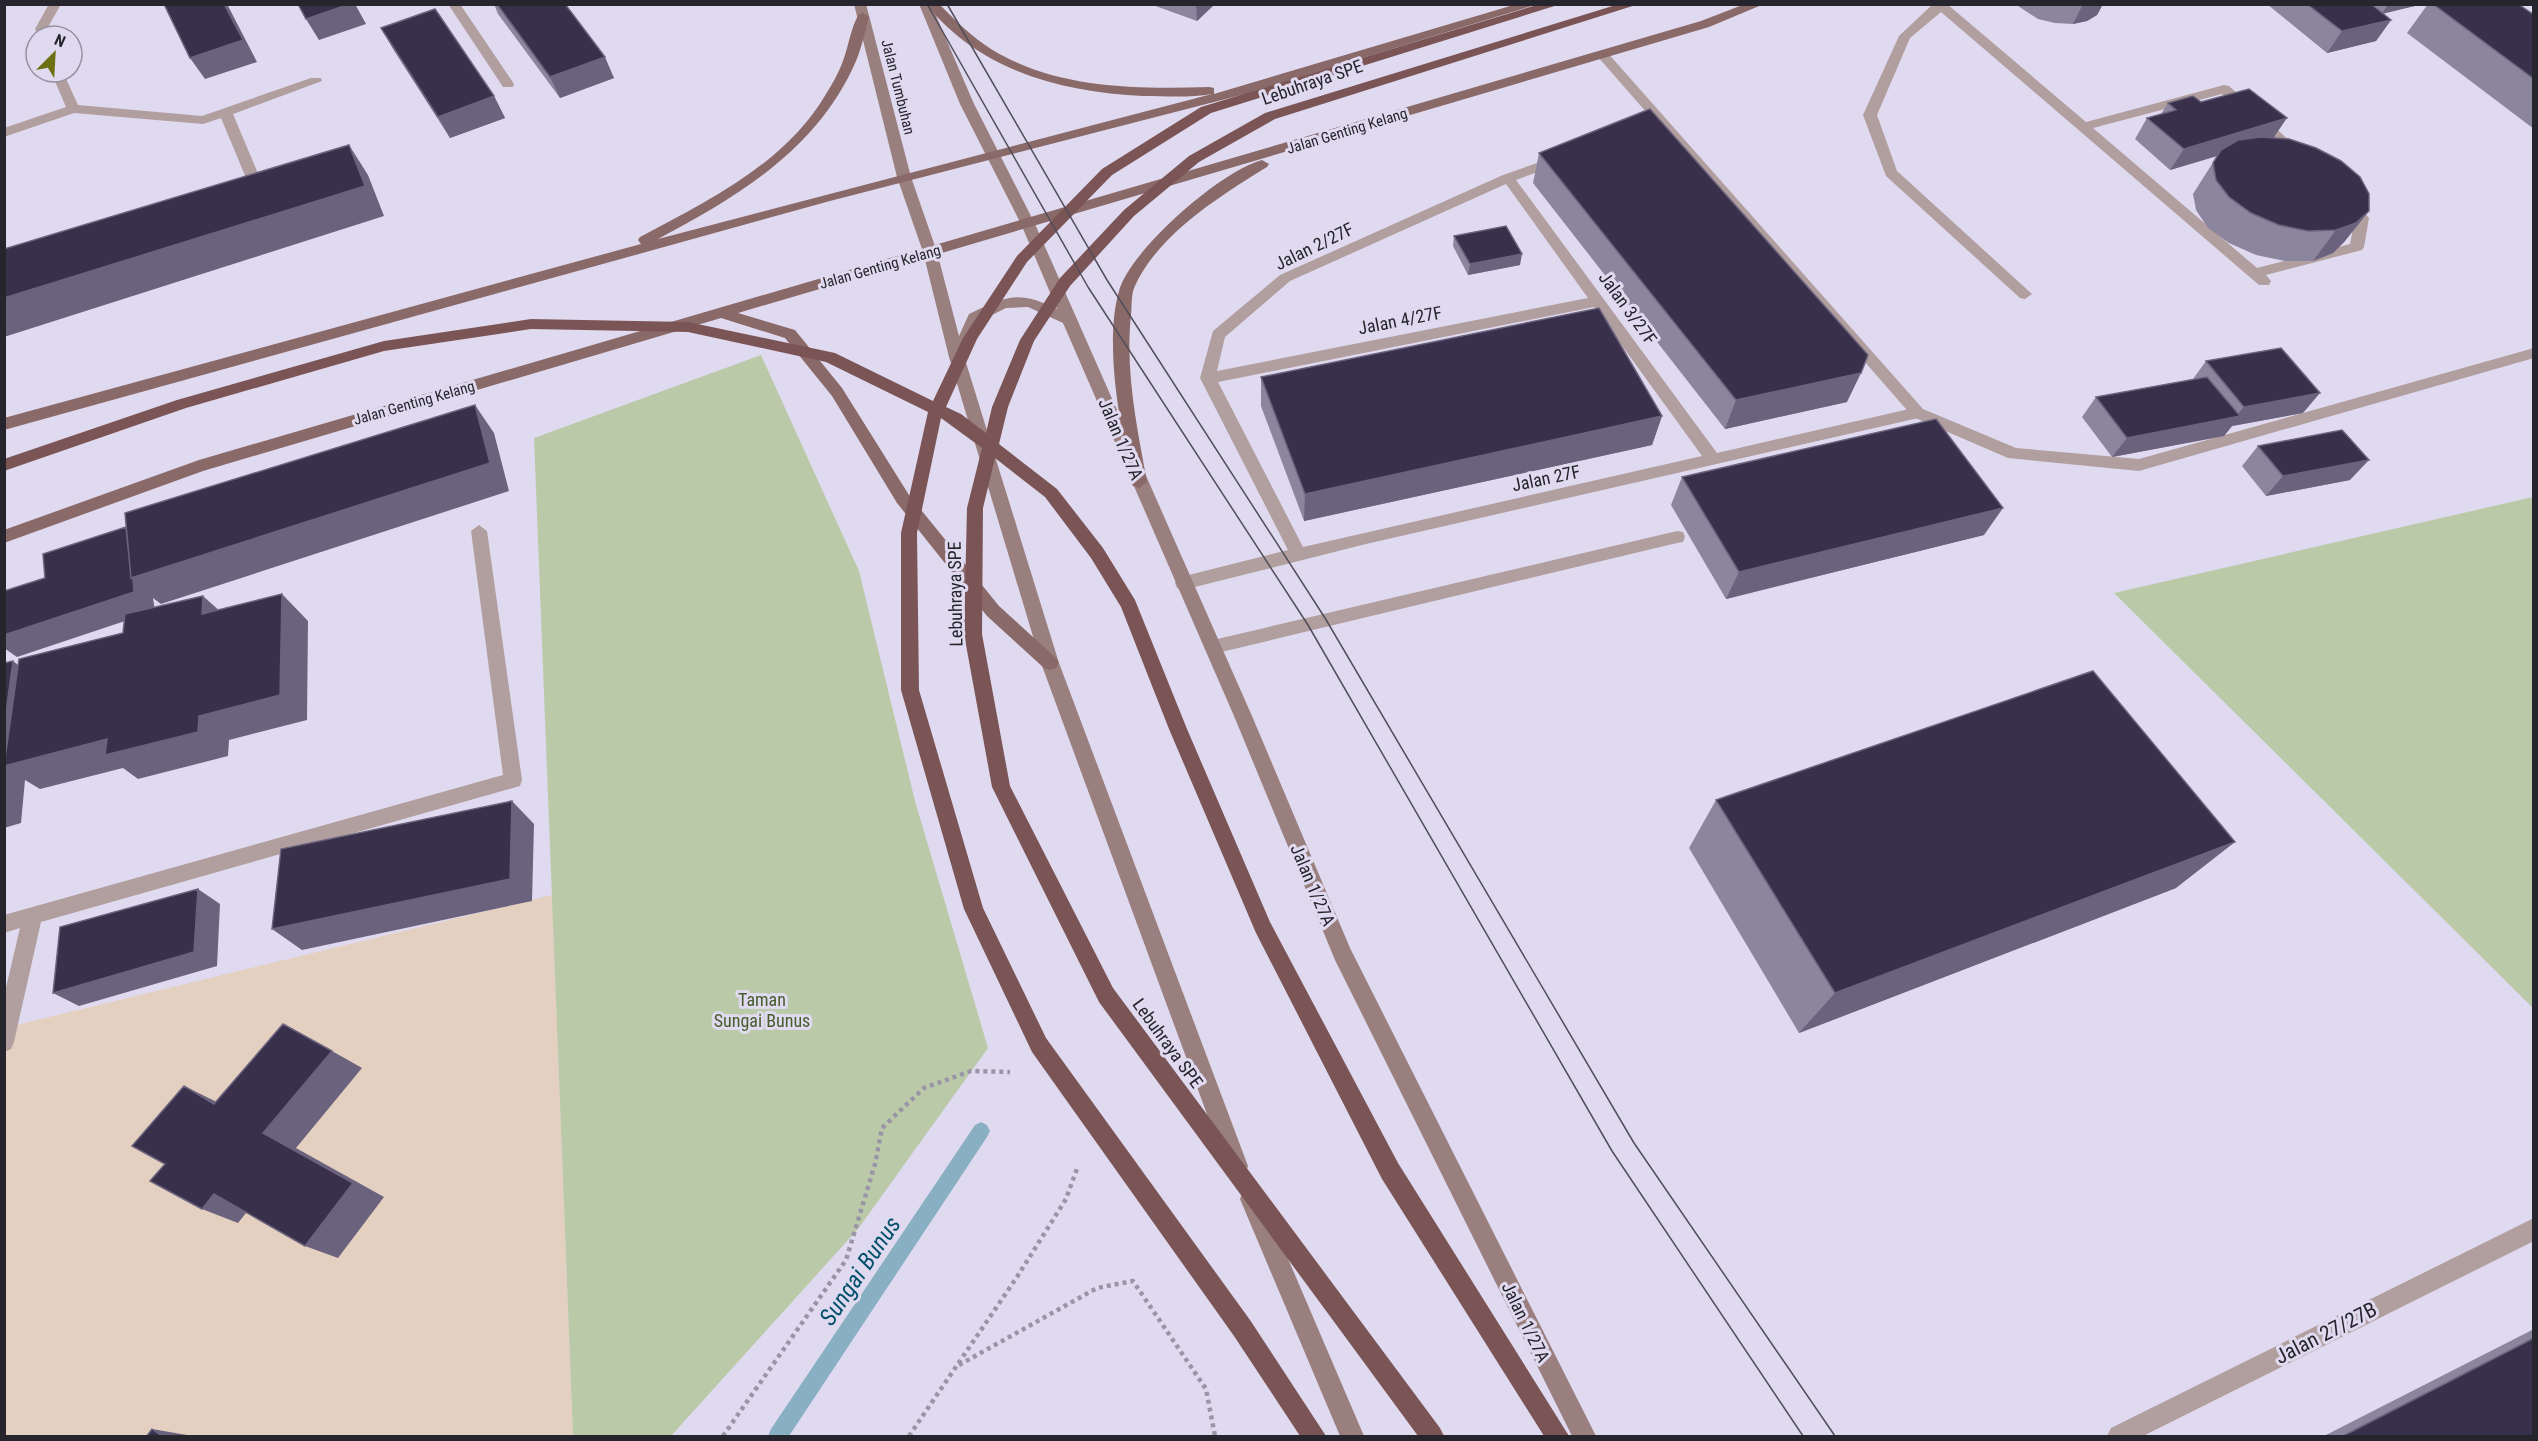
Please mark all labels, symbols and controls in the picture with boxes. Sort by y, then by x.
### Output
north arrow [24,24,84,84]
text: N [52,30,68,51]
street label: Jalan Tumbuhan [877,38,919,136]
street label: Lebuhraya SPE [1259,55,1365,109]
street label: Jalan Genting Kelang [1284,104,1410,158]
street label: Jalan 2/27F [1271,218,1357,274]
street label: Jalan Genting Kelang [817,241,943,293]
street label: Jalan 3/27F [1595,267,1662,349]
street label: Jalan 4/27F [1356,302,1444,338]
street label: Jalan Genting Kelang [351,377,477,429]
street label: Jalan 1/27A [1094,395,1148,484]
street label: Jalan 27F [1510,460,1582,495]
street label: Lebuhraya SPE [944,541,966,647]
street label: Jalan 1/27A [1286,841,1340,930]
park label: Taman Sungai Bunus [714,989,810,1031]
street label: Lebuhraya SPE [1129,994,1207,1092]
water label: Sungai Bunus [813,1211,907,1331]
street label: Jalan 1/27A [1498,1278,1555,1366]
street label: Jalan 27/27B [2271,1297,2381,1369]

